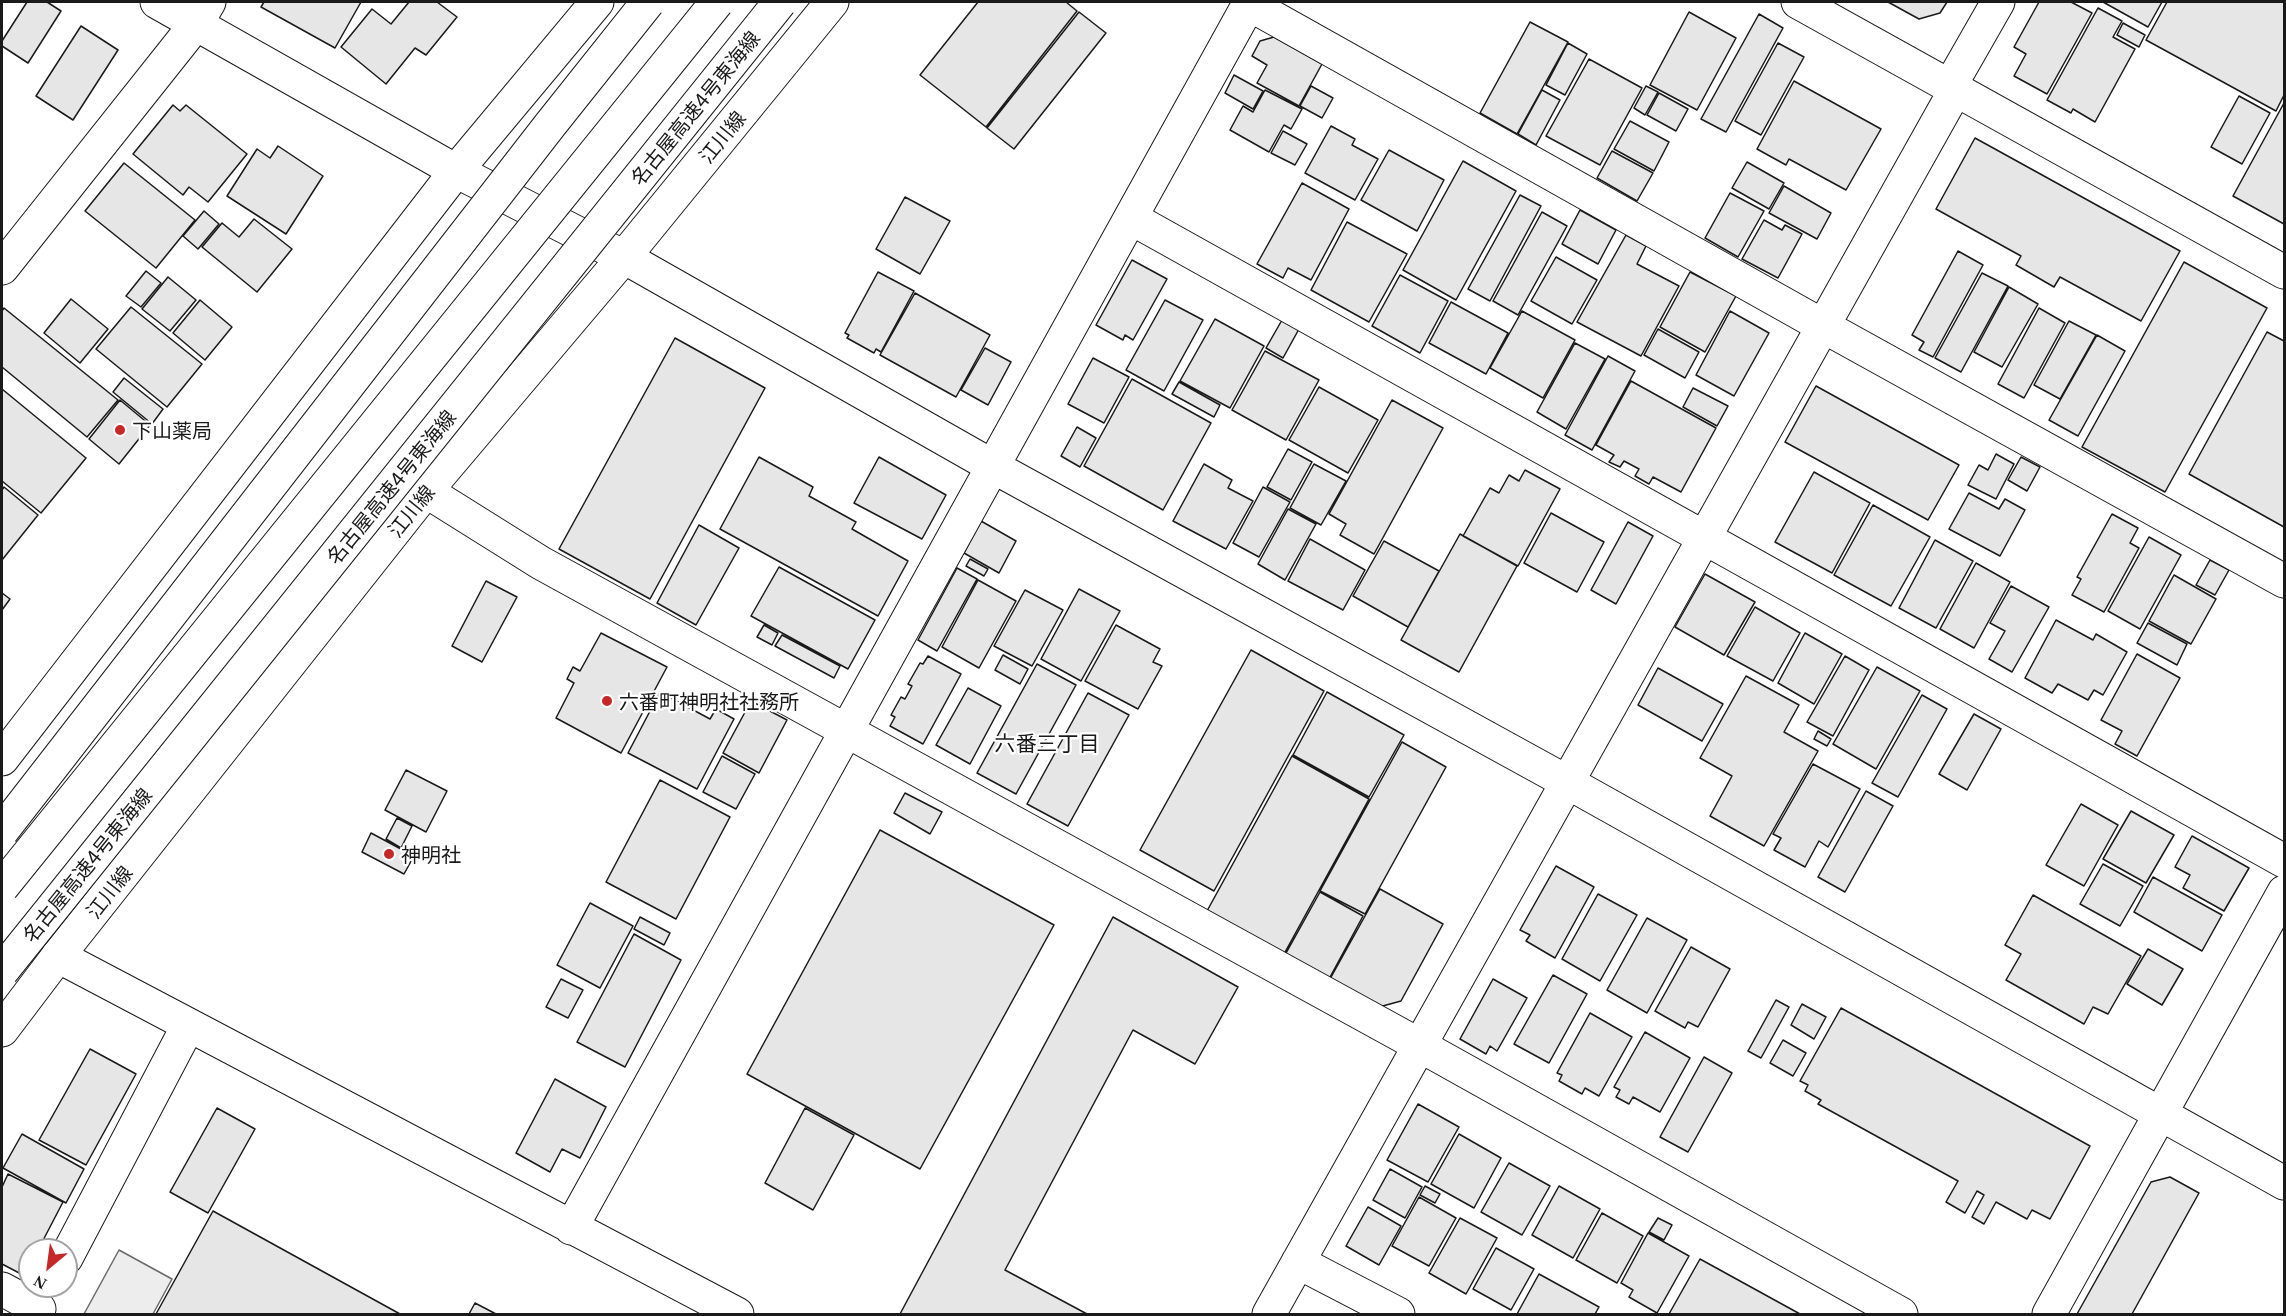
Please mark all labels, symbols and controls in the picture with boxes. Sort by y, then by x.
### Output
street label: 名古屋高速4号東海線 [626,26,764,190]
street label: 江川線 [694,106,750,168]
street label: 名古屋高速4号東海線 [322,405,460,569]
place label: 下山薬局 [132,418,212,442]
marker: 下山薬局 [113,423,127,437]
street label: 江川線 [383,480,439,542]
place label: 六番町神明社社務所 [619,689,799,713]
marker: 六番町神明社社務所 [600,694,614,708]
district label: 六番三丁目 [995,730,1099,756]
street label: 名古屋高速4号東海線 [18,783,156,947]
place label: 神明社 [401,842,461,866]
marker: 神明社 [382,847,396,861]
street label: 江川線 [81,861,137,923]
north arrow [18,1238,78,1298]
text: N [31,1272,49,1293]

